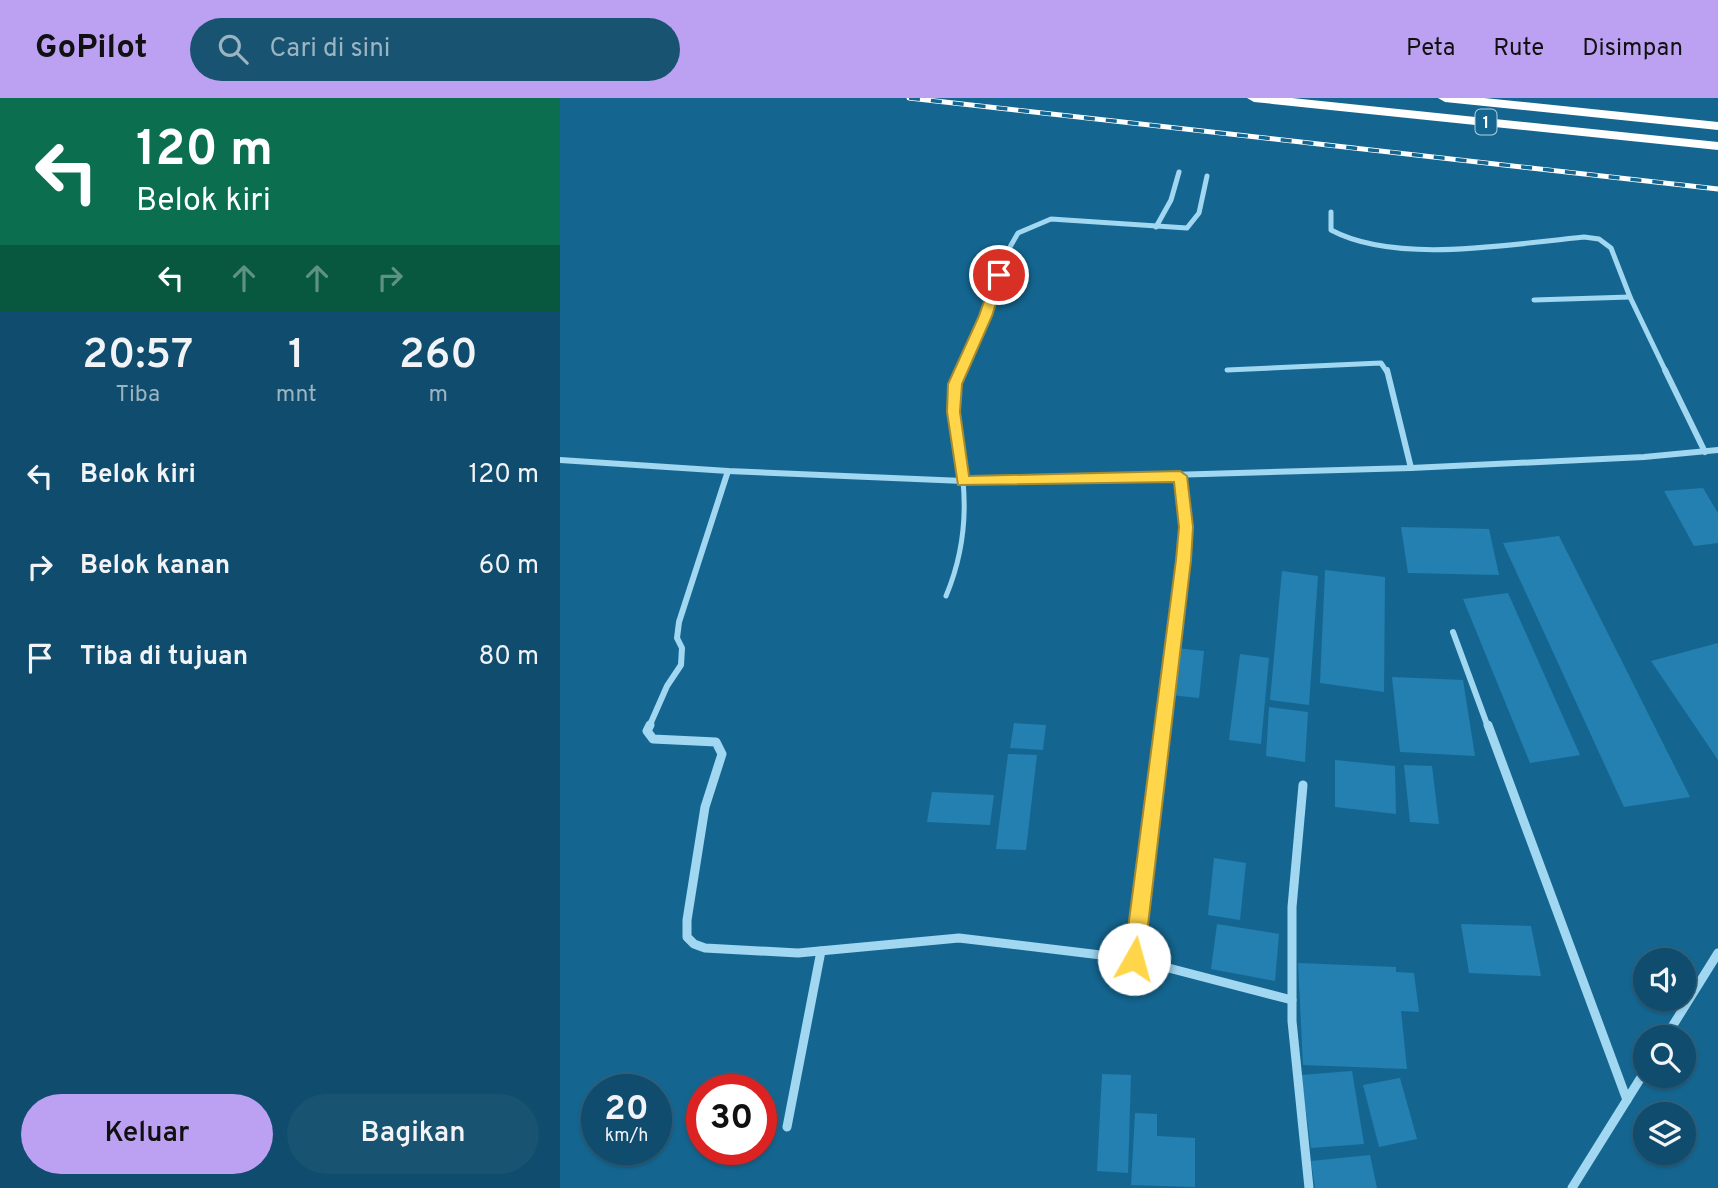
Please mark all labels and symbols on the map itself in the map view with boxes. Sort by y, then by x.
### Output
road number: 1 [1476,110,1496,134]
pin [969,245,1029,305]
position arrow [1097,922,1171,996]
speed limit sign: 30 [686,1074,777,1165]

